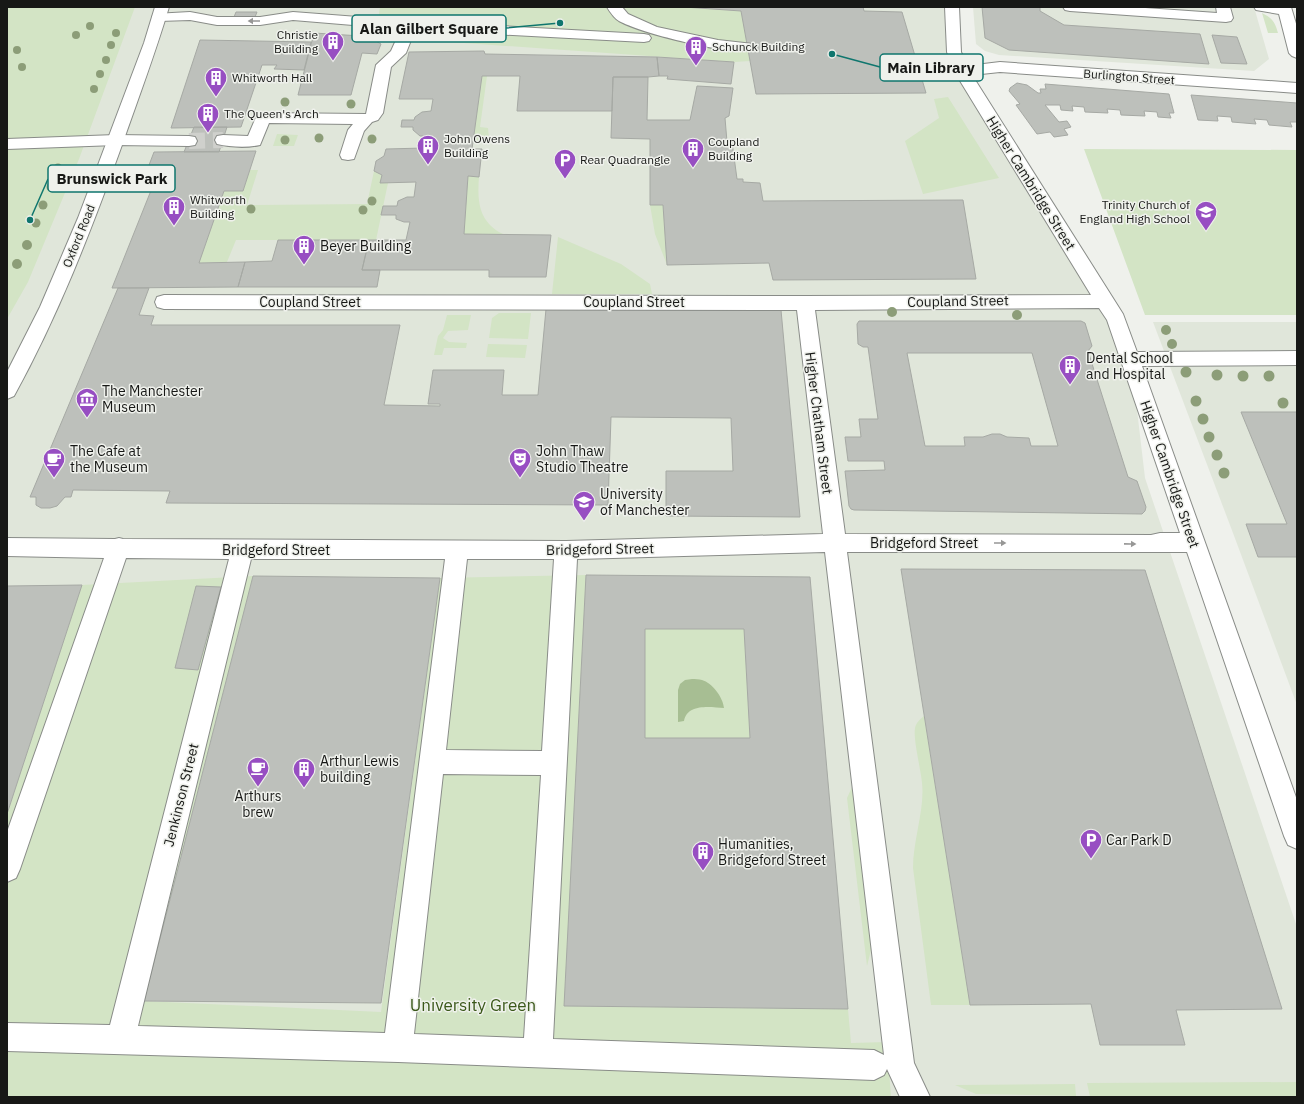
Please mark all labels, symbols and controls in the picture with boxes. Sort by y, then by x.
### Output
callout: Alan Gilbert Square [352,15,506,42]
one-way arrow [247,18,260,24]
text: Alan Gilbert Square [360,19,498,38]
place label: Christie Building [274,27,319,56]
building icon: Christie Building [320,29,346,62]
building icon: Schunck Building [683,34,709,67]
place label: Schunck Building [712,39,805,54]
callout: Main Library [880,54,983,81]
text: Main Library [887,58,975,77]
building icon: Whitworth Hall [203,65,229,98]
street label: Burlington Street [1083,66,1175,87]
place label: Whitworth Hall [232,70,312,85]
building icon: The Queen's Arch [195,101,221,134]
place label: The Queen's Arch [224,106,319,121]
street label: Higher Cambridge Street [982,113,1080,253]
place label: John Owens Building [444,131,510,160]
building icon: John Owens Building [415,133,441,166]
place label: Coupland Building [708,134,759,163]
building icon: Coupland Building [680,136,706,169]
parking icon: Rear Quadrangle [552,147,578,180]
place label: Rear Quadrangle [580,152,671,167]
callout: Brunswick Park [48,165,175,192]
text: Brunswick Park [56,169,168,188]
place label: Whitworth Building [190,192,246,221]
building icon: Whitworth Building [161,194,187,227]
place label: Trinity Church of England High School [1080,197,1190,226]
school or university icon: Trinity Church of England High School [1193,199,1219,232]
street label: Oxford Road [59,202,98,270]
building icon: Beyer Building [291,233,317,266]
place label: Beyer Building [320,237,412,255]
street label: Coupland Street [907,291,1009,311]
street label: Coupland Street [259,293,361,311]
street label: Coupland Street [583,293,685,311]
place label: Dental School and Hospital [1086,349,1173,383]
street label: Higher Chatham Street [801,351,837,495]
building icon: Dental School and Hospital [1057,353,1083,386]
place label: The Manchester Museum [102,382,203,416]
museum icon: The Manchester Museum [74,386,100,419]
street label: Higher Cambridge Street [1136,398,1204,550]
place label: The Cafe at the Museum [70,442,148,476]
place label: John Thaw Studio Theatre [536,442,629,476]
cafe icon: The Cafe at the Museum [41,446,67,479]
theatre icon: John Thaw Studio Theatre [507,446,533,479]
place label: University of Manchester [600,485,689,519]
school or university icon: University of Manchester [571,489,597,522]
street label: Bridgeford Street [870,534,978,552]
street label: Bridgeford Street [546,539,654,559]
one-way arrow [994,540,1007,546]
street label: Bridgeford Street [222,541,330,559]
one-way arrow [1124,541,1137,547]
street label: Jenkinson Street [159,741,203,849]
place label: Arthur Lewis building [320,752,399,786]
cafe icon: Arthurs brew [245,755,271,788]
building icon: Arthur Lewis building [291,756,317,789]
place label: Arthurs brew [235,787,282,821]
parking icon: Car Park D [1078,827,1104,860]
place label: Car Park D [1106,831,1172,849]
place label: Humanities, Bridgeford Street [718,835,826,869]
building icon: Humanities, Bridgeford Street [690,839,716,872]
park label: University Green [410,994,536,1016]

